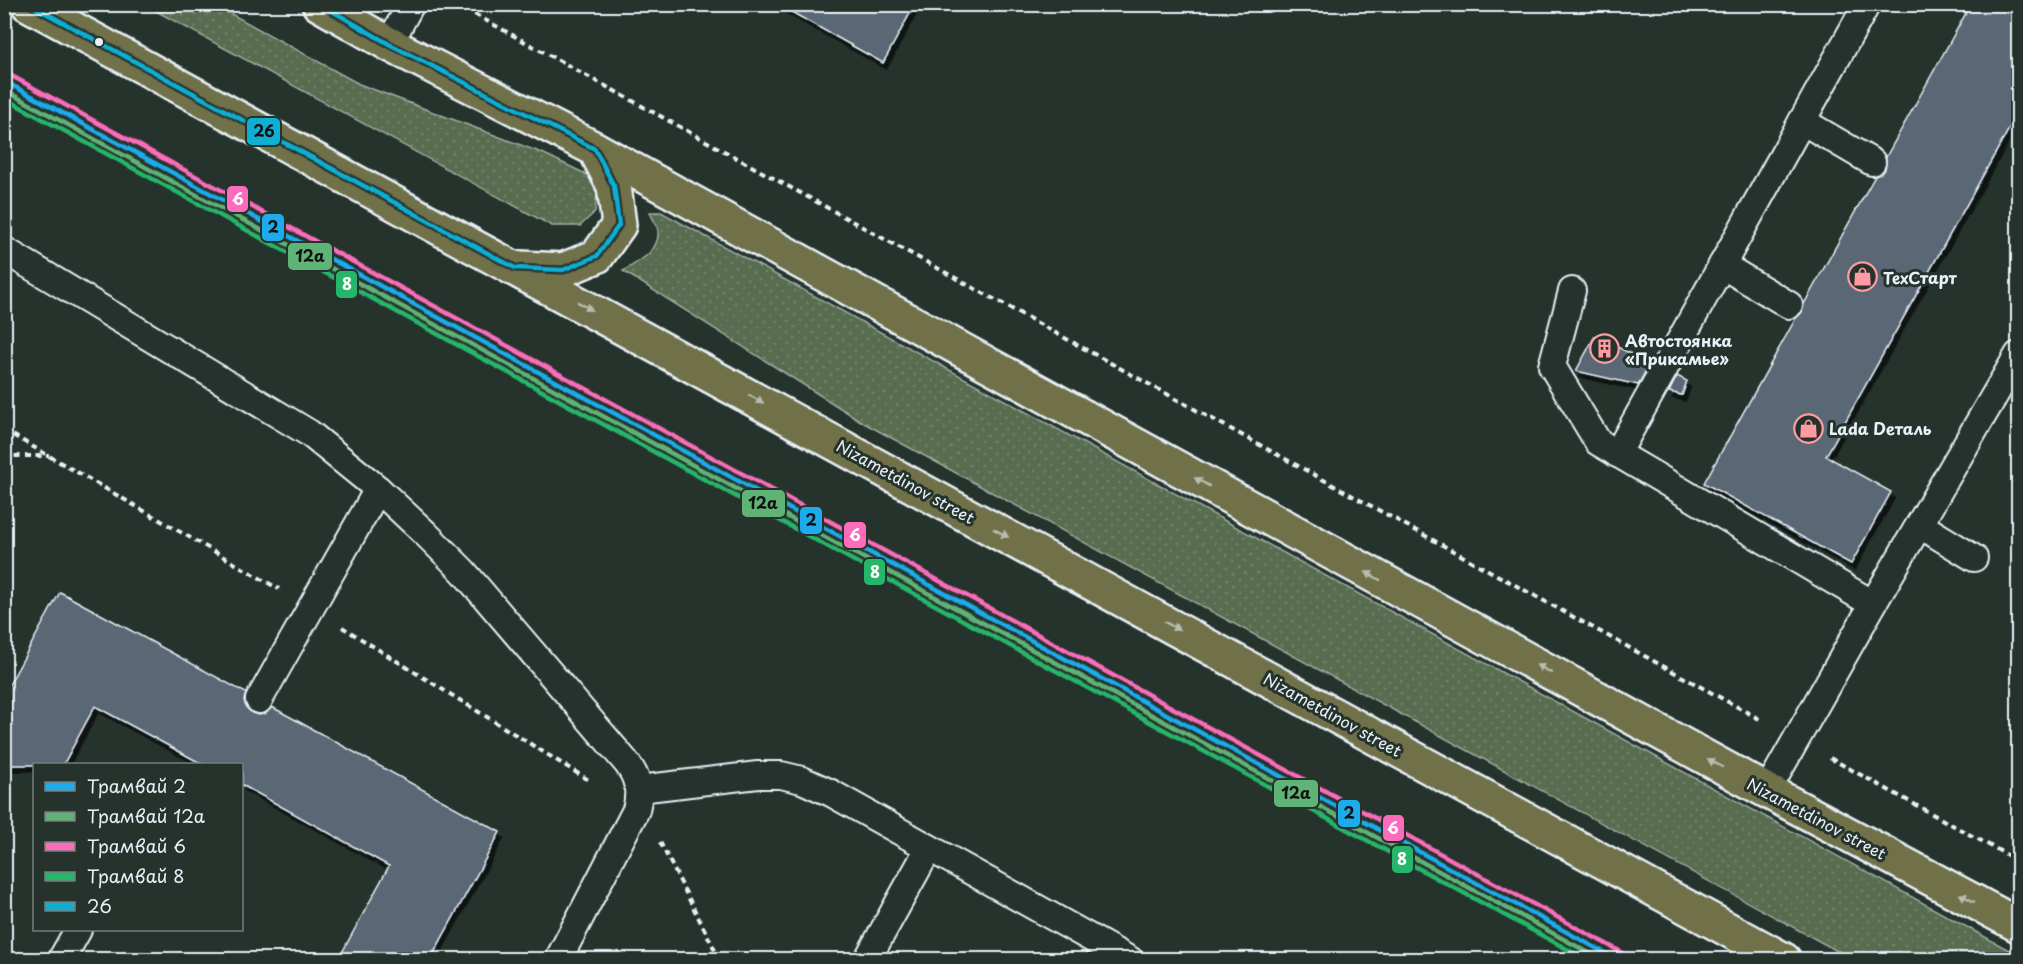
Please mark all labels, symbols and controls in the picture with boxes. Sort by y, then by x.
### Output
unlabelled marker [93,36,105,48]
line badge: 26 [246,117,281,146]
text: 26 [253,118,275,142]
line badge: 6 [226,185,249,213]
text: 6 [232,186,244,210]
line badge: 2 [261,213,285,242]
text: 2 [267,214,279,238]
line badge: 12а [287,242,333,271]
text: 12а [295,243,325,267]
shop icon: ТехСтарт [1846,261,1878,293]
place label: ТехСтарт [1883,265,1958,289]
line badge: 8 [335,270,358,299]
text: 8 [342,271,352,295]
one-way arrow [576,301,593,311]
place label: Автостоянка «Прикамье» [1625,328,1733,370]
building icon: Автостоянка «Прикамье» [1588,333,1620,365]
one-way arrow [748,394,765,404]
shop icon: Lada Dеталь [1792,412,1824,444]
place label: Lada Dеталь [1829,416,1932,440]
street label: Nizametdinov street [833,433,980,529]
one-way arrow [1193,477,1210,487]
line badge: 12а [741,489,786,518]
text: 12а [748,490,778,514]
line badge: 2 [799,506,823,535]
text: 2 [805,507,817,531]
line badge: 6 [843,521,867,549]
text: 6 [849,522,861,546]
one-way arrow [993,528,1010,538]
line badge: 8 [863,558,886,586]
text: 8 [870,559,880,583]
one-way arrow [1365,571,1382,581]
one-way arrow [1164,621,1181,631]
one-way arrow [1536,664,1553,674]
street label: Nizametdinov street [1260,666,1407,762]
one-way arrow [1707,758,1724,768]
legend [33,763,243,931]
street label: Nizametdinov street [1743,771,1891,865]
text: Трамвай 2 [87,772,186,799]
line badge: 12а [1273,779,1319,808]
text: 12а [1281,780,1311,804]
line badge: 2 [1337,799,1361,828]
text: 2 [1343,800,1355,824]
text: Трамвай 12а [87,802,206,829]
line badge: 6 [1382,814,1405,842]
text: 6 [1387,815,1399,839]
text: Трамвай 6 [87,832,186,859]
line badge: 8 [1391,845,1414,874]
text: 8 [1397,846,1407,870]
text: Трамвай 8 [87,862,184,889]
text: 26 [87,892,112,919]
one-way arrow [1958,893,1975,903]

